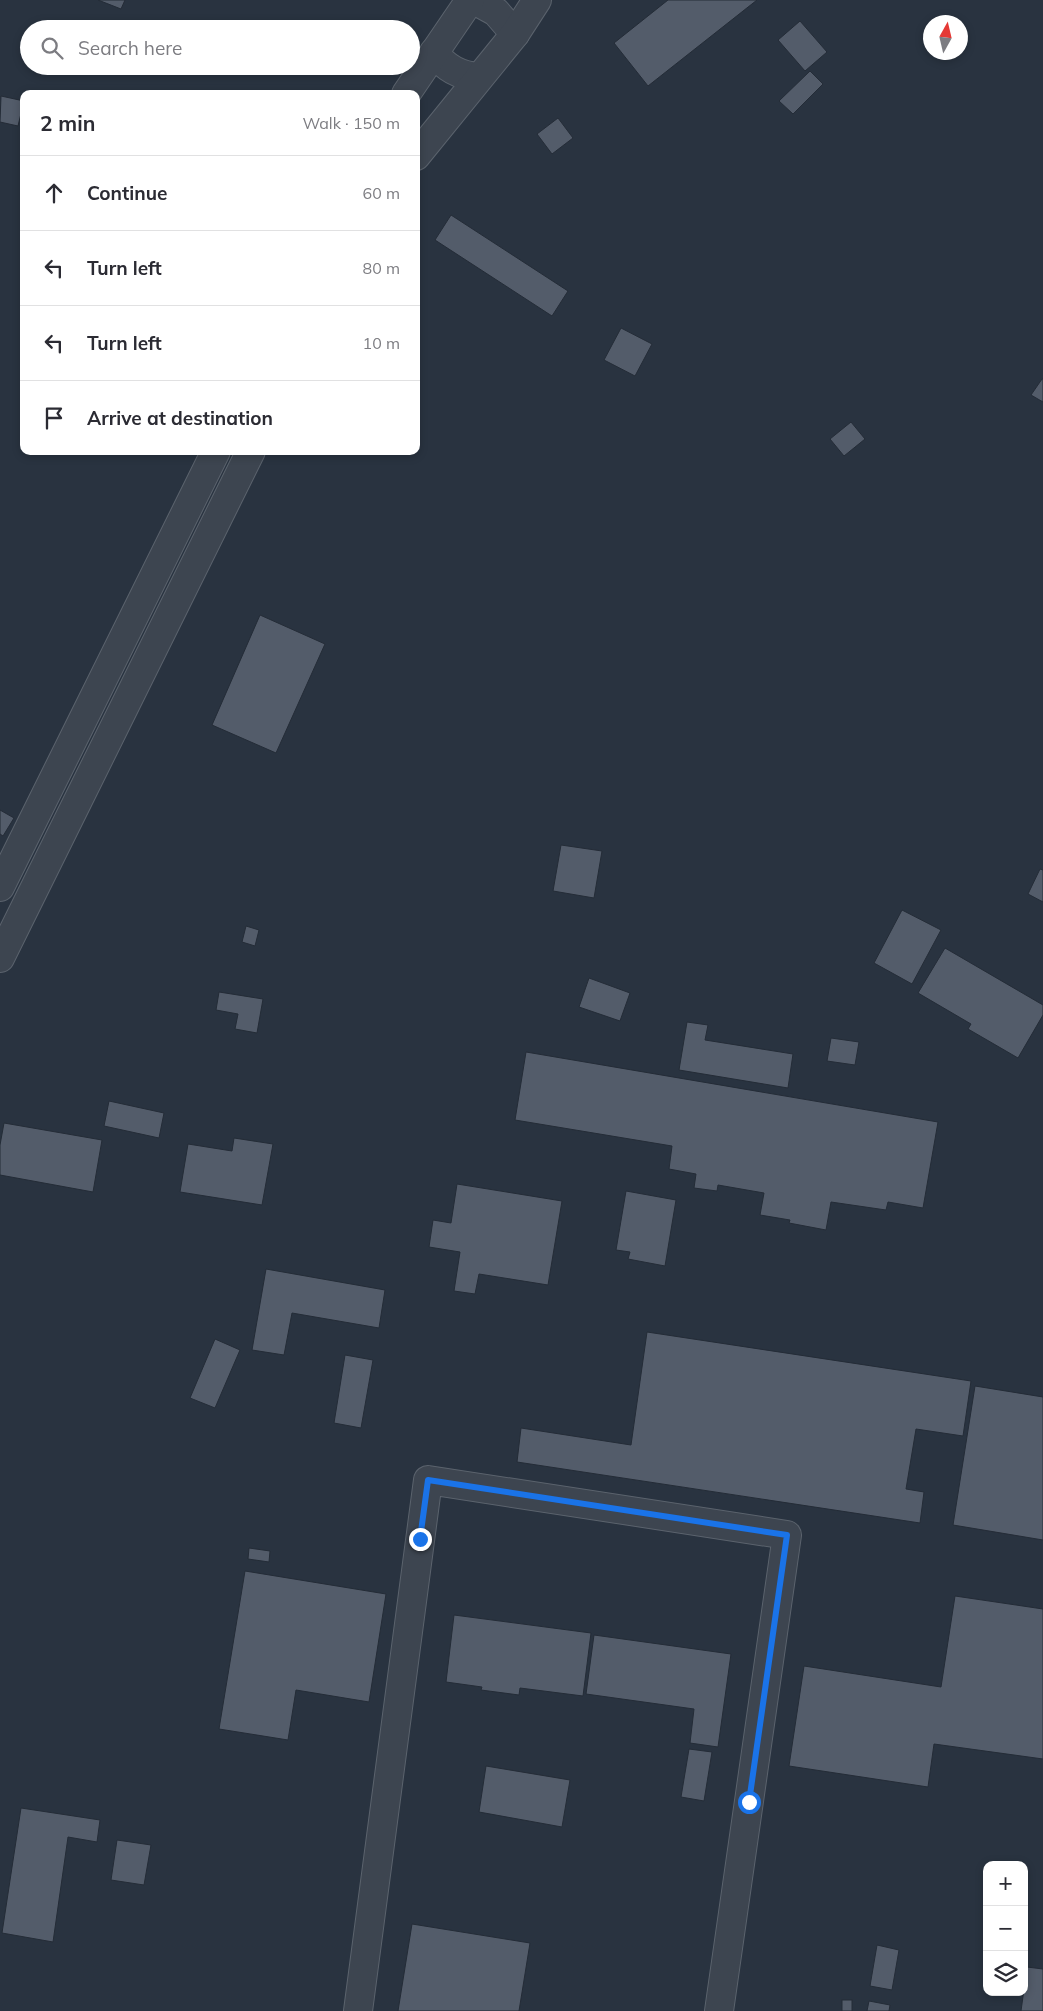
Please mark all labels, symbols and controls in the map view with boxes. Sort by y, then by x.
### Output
north arrow [923,15,968,60]
search box [20,20,420,75]
icon: search [38,34,66,62]
text: Search here [78,36,182,60]
text: 2 min [40,110,95,136]
text: Walk · 150 m [302,113,400,133]
icon: ahead [40,179,68,207]
text: Continue [87,181,167,205]
text: 60 m [363,183,400,203]
icon: left [40,254,68,282]
text: Turn left [87,256,162,280]
text: 80 m [363,258,400,278]
icon: left [40,329,68,357]
text: Turn left [87,331,162,355]
text: 10 m [363,333,400,353]
icon: arrive [40,404,68,432]
text: Arrive at destination [87,406,273,430]
route end [409,1528,432,1551]
route start [738,1791,761,1814]
map controls [983,1861,1028,1996]
button: + [983,1861,1028,1906]
button: − [983,1906,1028,1951]
button: layers [983,1951,1028,1996]

